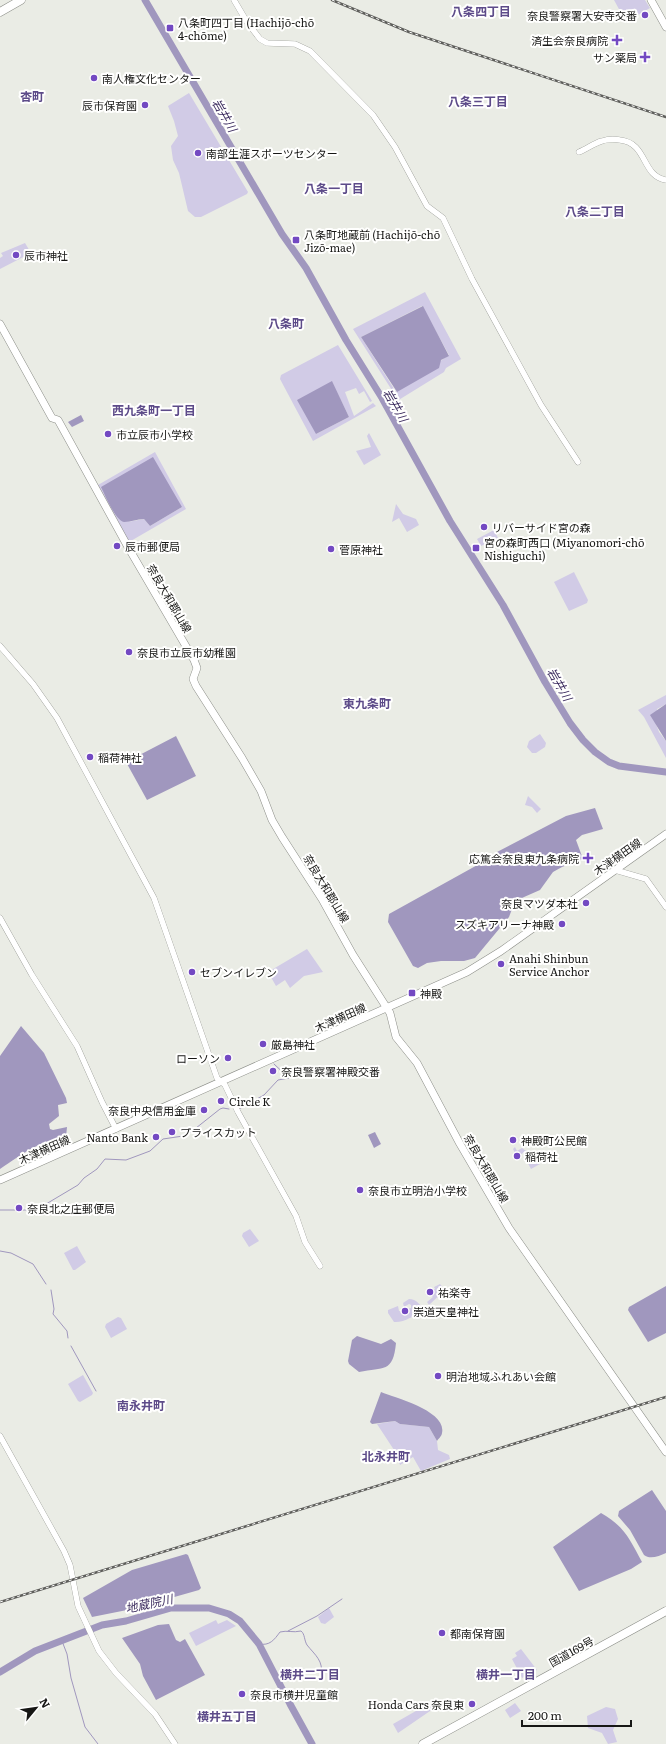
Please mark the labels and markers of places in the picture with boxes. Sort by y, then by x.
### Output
place label: 奈良警察署大安寺交番 [527,7,637,23]
marker: 奈良警察署大安寺交番 [640,10,650,20]
place label: 八条町四丁目 (Hachijō-chō 4-chōme) [178,14,314,43]
marker: 八条町四丁目 (Hachijō-chō 4-chōme) [165,23,175,33]
place label: 済生会奈良病院 [531,32,608,48]
marker: 済生会奈良病院 [611,34,623,46]
place label: サン薬局 [593,49,637,65]
marker: サン薬局 [640,52,650,62]
place label: 南人権文化センター [102,70,201,86]
marker: 南人権文化センター [89,73,99,83]
place label: 辰市保育園 [82,97,137,113]
marker: 辰市保育園 [140,100,150,110]
place label: 南部生涯スポーツセンター [206,145,338,161]
marker: 南部生涯スポーツセンター [193,148,203,158]
place label: 八条町地蔵前 (Hachijō-chō Jizō-mae) [304,226,440,255]
marker: 八条町地蔵前 (Hachijō-chō Jizō-mae) [291,235,301,245]
place label: 辰市神社 [24,247,68,263]
marker: 辰市神社 [11,250,21,260]
place label: 市立辰市小学校 [116,426,193,442]
marker: 市立辰市小学校 [103,429,113,439]
place label: リバーサイド宮の森 [492,519,591,535]
marker: リバーサイド宮の森 [479,522,489,532]
place label: 宮の森町西口 (Miyanomori-chō Nishiguchi) [484,534,644,563]
place label: 辰市郵便局 [125,538,180,554]
marker: 辰市郵便局 [112,541,122,551]
place label: 菅原神社 [339,541,383,557]
marker: 宮の森町西口 (Miyanomori-chō Nishiguchi) [471,543,481,553]
marker: 菅原神社 [326,544,336,554]
place label: 奈良市立辰市幼稚園 [137,644,236,660]
marker: 奈良市立辰市幼稚園 [124,647,134,657]
place label: 稲荷神社 [98,749,142,765]
marker: 稲荷神社 [85,752,95,762]
place label: 応篤会奈良東九条病院 [469,850,579,866]
marker: 応篤会奈良東九条病院 [582,852,594,864]
place label: 奈良マツダ本社 [501,895,578,911]
marker: 奈良マツダ本社 [581,898,591,908]
place label: スズキアリーナ神殿 [455,916,554,932]
marker: スズキアリーナ神殿 [557,919,567,929]
place label: Anahi Shinbun Service Anchor [509,950,590,979]
marker: Anahi Shinbun Service Anchor [496,959,506,969]
place label: セブンイレブン [200,964,277,980]
marker: セブンイレブン [187,967,197,977]
place label: 神殿 [420,985,442,1001]
marker: 神殿 [407,988,417,998]
place label: 厳島神社 [271,1036,315,1052]
marker: 厳島神社 [258,1039,268,1049]
place label: ローソン [176,1050,220,1066]
marker: ローソン [223,1053,233,1063]
place label: 奈良警察署神殿交番 [281,1063,380,1079]
marker: 奈良警察署神殿交番 [268,1066,278,1076]
place label: Circle K [229,1093,271,1109]
marker: Circle K [216,1096,226,1106]
place label: 奈良中央信用金庫 [108,1102,196,1118]
marker: 奈良中央信用金庫 [199,1105,209,1115]
place label: プライスカット [180,1124,257,1140]
marker: プライスカット [167,1127,177,1137]
place label: Nanto Bank [86,1129,148,1145]
marker: Nanto Bank [151,1132,161,1142]
place label: 神殿町公民館 [521,1132,587,1148]
marker: 神殿町公民館 [508,1135,518,1145]
place label: 稲荷社 [525,1148,558,1164]
marker: 稲荷社 [512,1151,522,1161]
place label: 奈良市立明治小学校 [368,1182,467,1198]
marker: 奈良市立明治小学校 [355,1185,365,1195]
place label: 奈良北之庄郵便局 [27,1200,115,1216]
marker: 奈良北之庄郵便局 [14,1203,24,1213]
place label: 祐楽寺 [438,1284,471,1300]
marker: 祐楽寺 [425,1287,435,1297]
place label: 崇道天皇神社 [413,1303,479,1319]
marker: 崇道天皇神社 [400,1306,410,1316]
place label: 明治地域ふれあい会館 [446,1368,556,1384]
marker: 明治地域ふれあい会館 [433,1371,443,1381]
place label: 都南保育園 [450,1625,505,1641]
marker: 都南保育園 [437,1628,447,1638]
place label: 奈良市横井児童館 [250,1686,338,1702]
marker: 奈良市横井児童館 [237,1689,247,1699]
place label: Honda Cars 奈良東 [368,1696,464,1712]
marker: Honda Cars 奈良東 [467,1699,477,1709]

